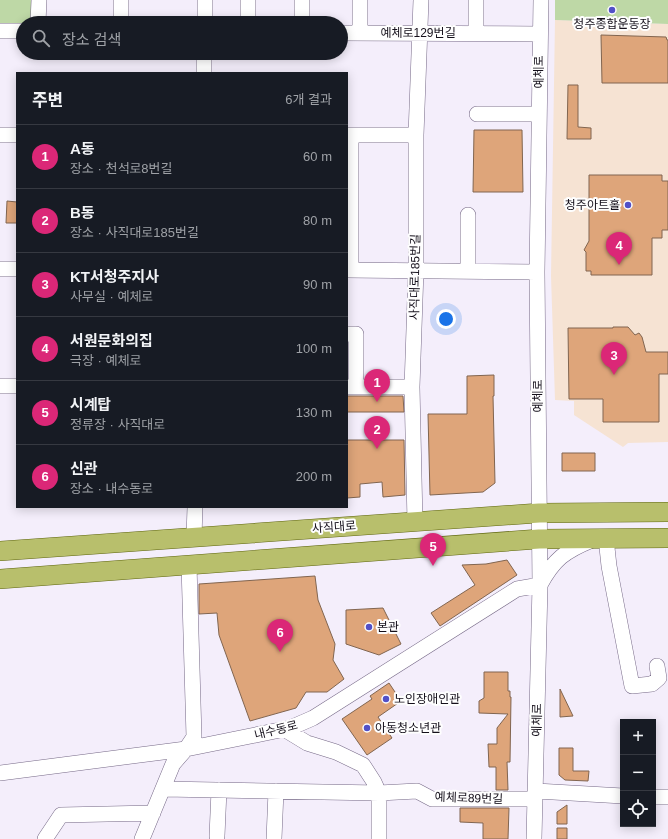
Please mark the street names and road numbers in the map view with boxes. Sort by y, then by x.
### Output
street label: 예체로129번길 [380,26,456,40]
street label: 예체로 [532,55,546,89]
street label: 사직대로185번길 [407,234,423,320]
street label: 예체로 [531,379,545,413]
street label: 사직대로 [311,518,357,536]
street label: 예체로 [530,703,544,737]
street label: 내수동로 [253,718,299,742]
street label: 예체로89번길 [434,790,504,806]

